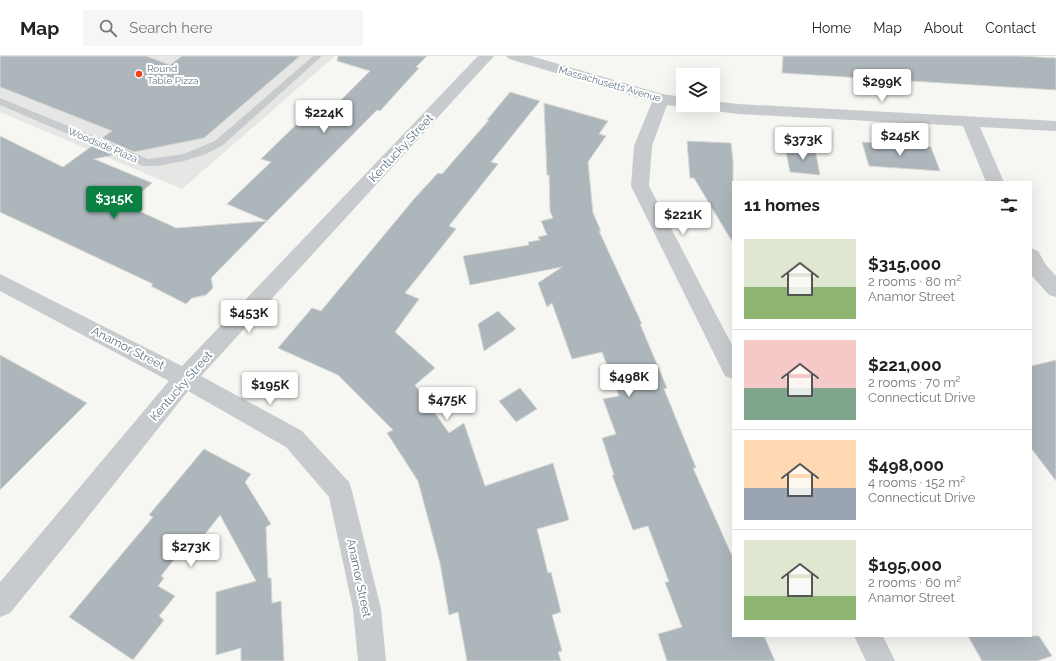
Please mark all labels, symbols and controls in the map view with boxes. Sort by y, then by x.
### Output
search box [83,10,363,46]
text: Map [20,17,59,39]
icon: search [97,17,119,39]
text: Search here [129,19,213,37]
text: Home [812,20,851,36]
text: Map [873,20,902,36]
text: About [924,20,963,36]
text: Contact [985,20,1036,36]
place label: Round Table Pizza [147,63,199,86]
street label: Massachusetts Avenue [558,64,663,104]
map controls [676,68,720,112]
button: layers [676,68,720,112]
marker: Round Table Pizza [134,69,144,79]
pin: $299K [854,69,910,103]
text: $299K [862,74,902,89]
pin: $224K [296,100,352,134]
text: $224K [304,105,344,120]
street label: Kentucky Street [366,111,436,185]
pin: $245K [872,123,928,157]
street label: Woodside Plaza [67,125,139,165]
pin: $373K [775,127,831,161]
text: $245K [881,128,919,143]
text: $373K [784,132,822,147]
pin: $315K [86,186,142,220]
text: $315K [95,191,133,206]
icon: filters [998,194,1020,216]
text: 11 homes [744,195,820,215]
pin: $221K [655,202,711,236]
text: $221K [664,207,702,222]
text: $315,000 [868,254,941,274]
icon: home [776,255,824,303]
text: 2 rooms · 80 m² [868,274,961,289]
text: Anamor Street [868,289,955,304]
pin: $453K [221,300,277,334]
text: $453K [230,305,268,320]
street label: Anamor Street [89,324,167,372]
street label: Kentucky Street [147,348,215,424]
text: $221,000 [868,355,942,375]
icon: home [776,356,824,404]
pin: $498K [601,364,657,398]
text: $498K [609,369,649,384]
pin: $195K [242,372,298,406]
text: 2 rooms · 70 m² [868,375,960,390]
text: $195K [251,377,289,392]
pin: $475K [419,387,475,421]
text: Connecticut Drive [868,390,975,405]
text: $475K [428,392,466,407]
text: $498,000 [868,455,944,475]
icon: home [776,456,824,504]
text: 4 rooms · 152 m² [868,475,965,490]
text: Connecticut Drive [868,490,975,505]
pin: $273K [163,534,219,568]
street label: Anamor Street [344,537,374,619]
text: $273K [172,539,210,554]
text: $195,000 [868,555,942,575]
icon: home [776,556,824,604]
text: 2 rooms · 60 m² [868,575,961,590]
text: Anamor Street [868,590,955,605]

